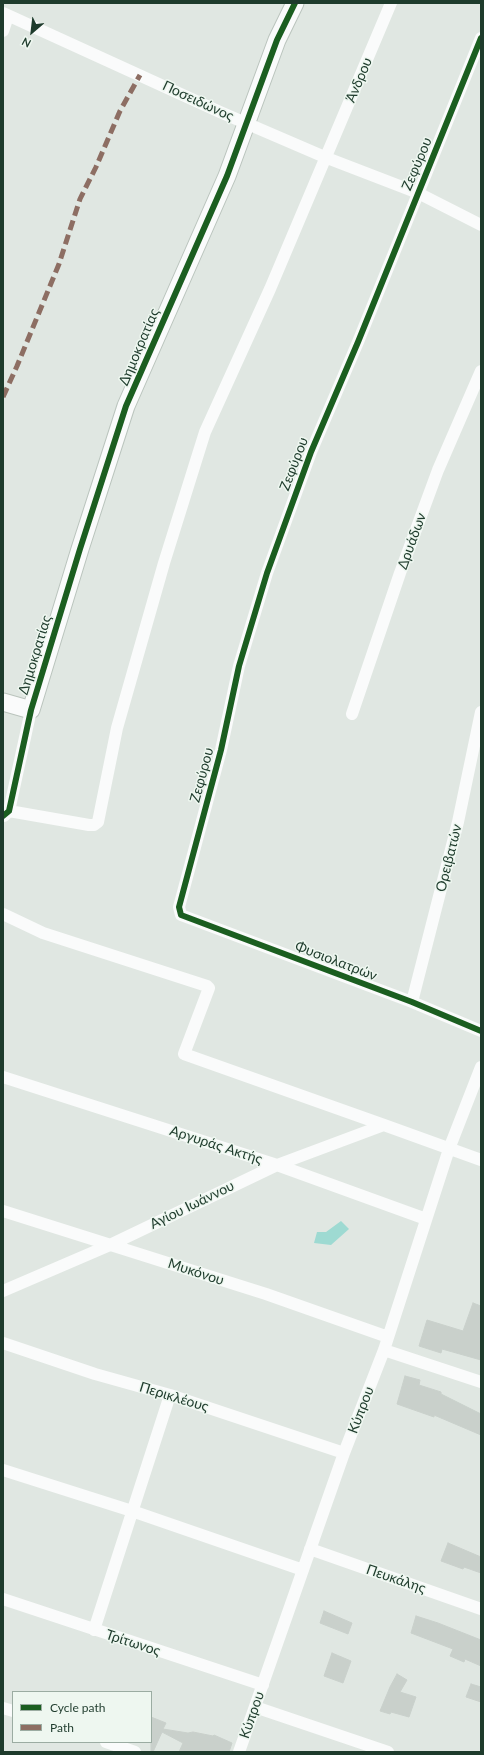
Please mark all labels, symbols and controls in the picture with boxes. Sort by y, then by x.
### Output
north arrow [12,12,52,52]
text: N [19,35,33,51]
street label: Άνδρου [342,55,376,105]
street label: Ποσειδώνος [160,77,236,125]
street label: Ζεφύρου [398,135,436,193]
street label: Δημοκρατίας [115,306,163,388]
street label: Ζεφύρου [276,435,312,493]
street label: Δρυάδων [394,510,430,572]
street label: Δημοκρατίας [15,613,55,697]
street label: Ζεφύρου [187,746,217,804]
street label: Ορειβατών [432,822,466,894]
street label: Φυσιολατρών [293,938,379,984]
street label: Αργυράς Ακτής [168,1122,264,1168]
street label: Αγίου Ιωάννου [147,1177,237,1233]
street label: Μυκόνου [166,1255,226,1289]
street label: Περικλέους [137,1379,211,1415]
street label: Κύπρου [344,1384,378,1436]
street label: Πευκάλης [364,1561,428,1597]
street label: Τρίτωνος [104,1626,162,1660]
street label: Κύπρου [236,1689,268,1741]
legend [12,1691,152,1743]
text: Cycle path [50,1700,105,1715]
text: Path [50,1720,74,1735]

